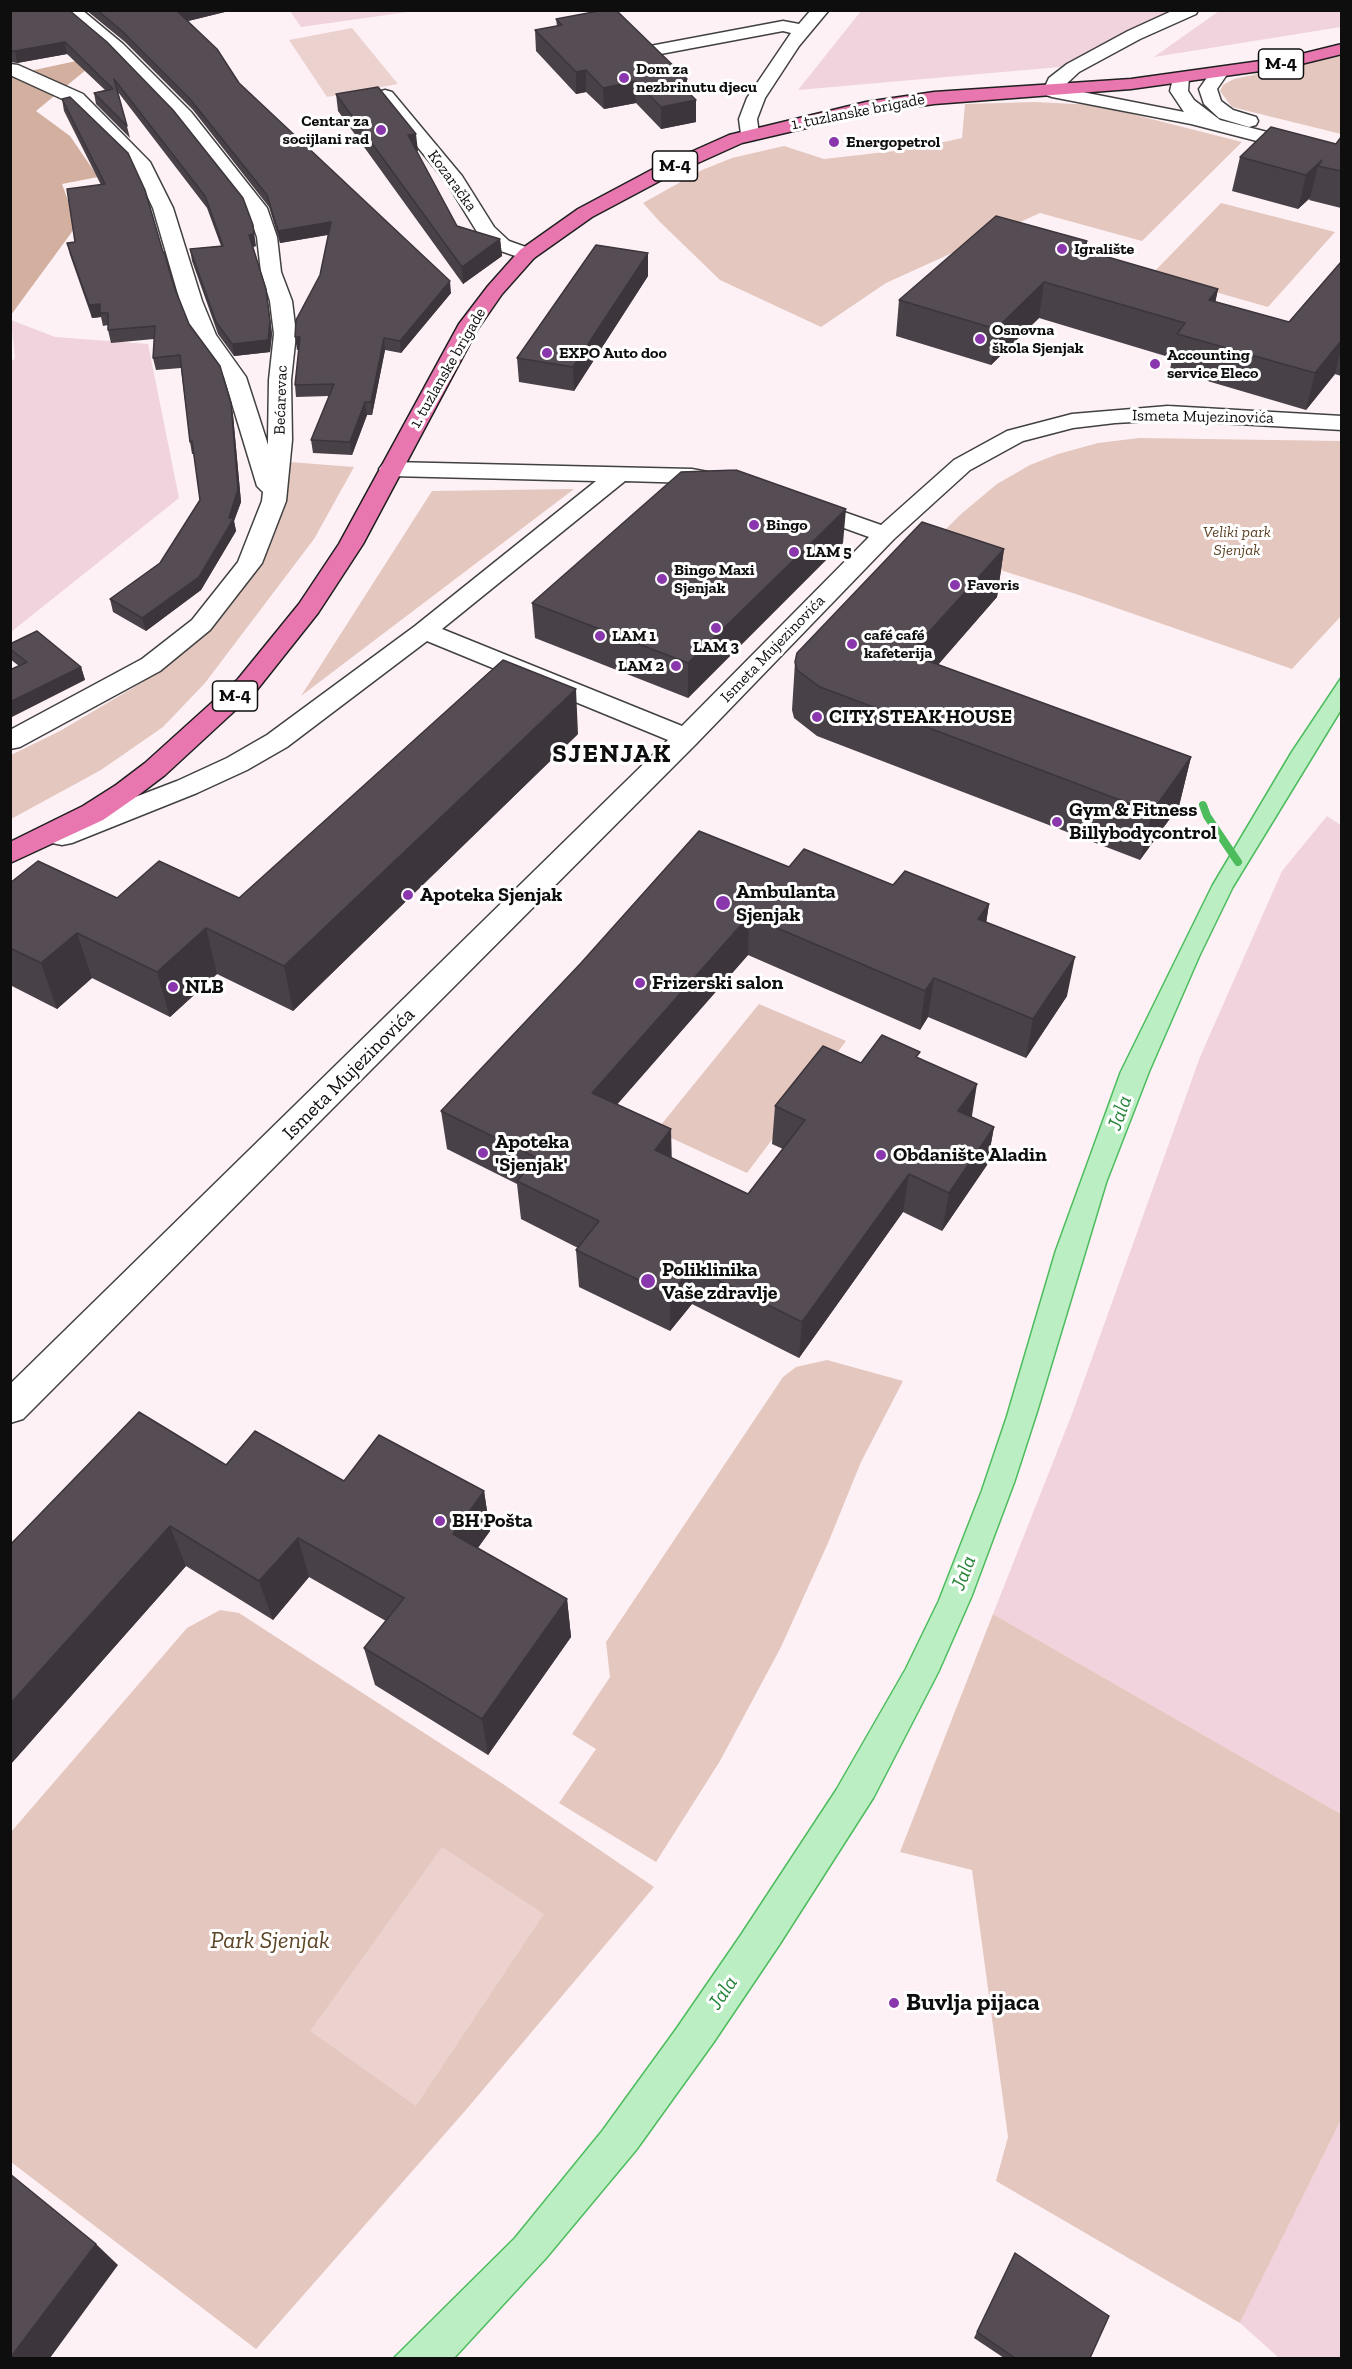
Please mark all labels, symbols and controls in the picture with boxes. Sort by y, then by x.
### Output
road number: M-4 [1258,49,1304,79]
place label: Dom za nezbrinutu djecu [636,59,757,97]
marker: Dom za nezbrinutu djecu [617,71,631,85]
street label: 1. tuzlanske brigade [790,90,926,134]
place label: Centar za socijlani rad [283,111,369,149]
marker: Centar za socijlani rad [374,123,388,137]
place label: Energopetrol [846,132,940,152]
marker: Energopetrol [827,135,841,149]
street label: Kozaračka [423,147,481,215]
road number: M-4 [652,151,698,181]
place label: Igralište [1074,239,1134,259]
marker: Igralište [1055,242,1069,256]
street label: 1. tuzlanske brigade [406,305,490,431]
place label: Osnovna škola Sjenjak [992,320,1084,358]
marker: Osnovna škola Sjenjak [973,332,987,346]
place label: EXPO Auto doo [559,343,667,363]
place label: Accounting service Eleco [1167,345,1258,383]
marker: EXPO Auto doo [540,346,554,360]
marker: Accounting service Eleco [1148,357,1162,371]
street label: Bećarevac [270,365,292,435]
street label: Ismeta Mujezinovića [1132,406,1274,428]
place label: Bingo [766,515,808,535]
marker: Bingo [747,518,761,532]
park label: Veliki park Sjenjak [1203,522,1271,560]
place label: LAM 5 [806,542,852,562]
marker: LAM 5 [787,545,801,559]
place label: Bingo Maxi Sjenjak [674,560,754,598]
marker: Bingo Maxi Sjenjak [655,572,669,586]
place label: Favoris [967,575,1019,595]
marker: Favoris [948,578,962,592]
street label: Ismeta Mujezinovića [717,591,829,707]
marker: LAM 3 [709,621,723,635]
place label: café café kafeterija [864,625,932,663]
place label: LAM 1 [612,626,656,646]
marker: LAM 1 [593,629,607,643]
place label: LAM 3 [693,637,739,657]
marker: café café kafeterija [845,637,859,651]
place label: LAM 2 [618,656,664,676]
marker: LAM 2 [669,659,683,673]
road number: M-4 [212,681,258,711]
place label: CITY STEAK HOUSE [829,705,1012,729]
marker: CITY STEAK HOUSE [810,710,824,724]
district label: SJENJAK [552,739,672,771]
place label: Gym & Fitness Billybodycontrol [1069,798,1217,845]
marker: Gym & Fitness Billybodycontrol [1050,815,1064,829]
place label: Ambulanta Sjenjak [736,880,836,927]
place label: Apoteka Sjenjak [420,883,562,907]
marker: Apoteka Sjenjak [401,888,415,902]
marker: Ambulanta Sjenjak [714,894,732,912]
place label: Frizerski salon [652,971,783,995]
place label: NLB [185,975,224,999]
marker: Frizerski salon [633,976,647,990]
marker: NLB [166,980,180,994]
street label: Ismeta Mujezinovića [278,1003,420,1145]
water label: Jala [1102,1092,1138,1134]
place label: Apoteka 'Sjenjak' [495,1130,569,1177]
place label: Obdanište Aladin [893,1143,1047,1167]
marker: Apoteka 'Sjenjak' [476,1146,490,1160]
marker: Obdanište Aladin [874,1148,888,1162]
place label: Poliklinika Vaše zdravlje [662,1258,777,1305]
marker: Poliklinika Vaše zdravlje [639,1272,657,1290]
place label: BH Pošta [452,1509,533,1533]
marker: BH Pošta [433,1514,447,1528]
water label: Jala [946,1552,982,1594]
park label: Park Sjenjak [210,1927,330,1955]
water label: Jala [703,1971,743,2015]
place label: Buvlja pijaca [906,1989,1040,2017]
marker: Buvlja pijaca [887,1996,901,2010]

